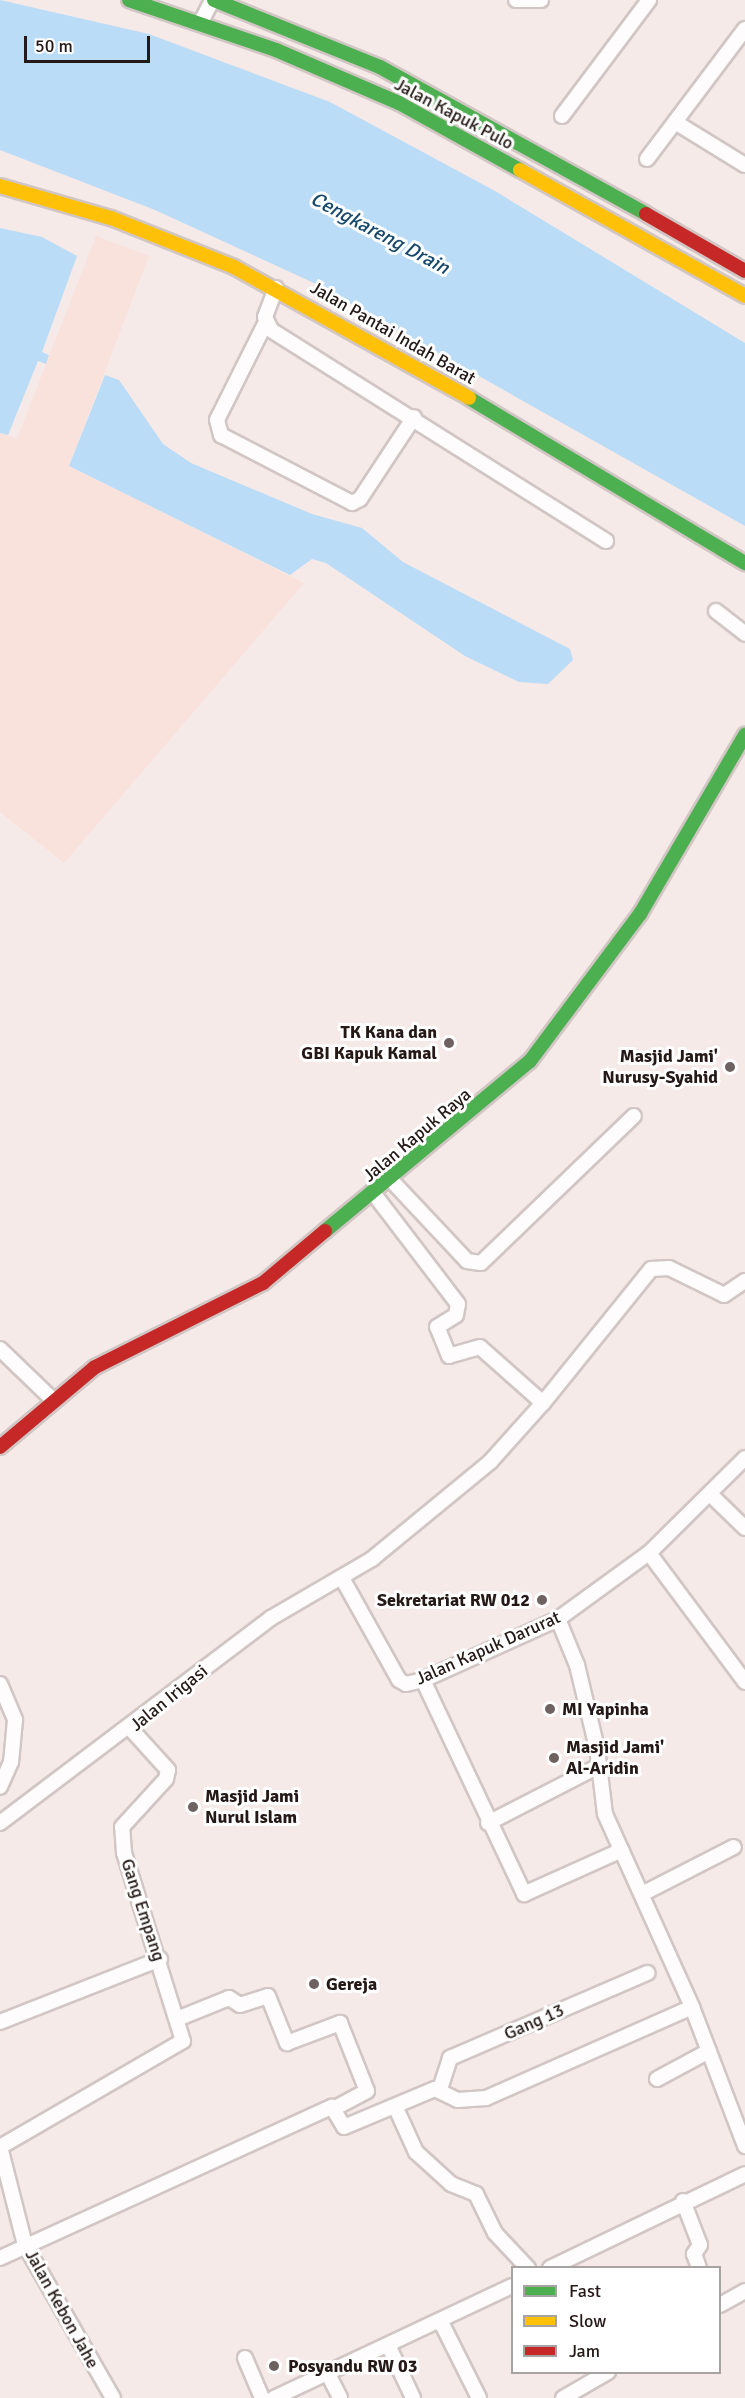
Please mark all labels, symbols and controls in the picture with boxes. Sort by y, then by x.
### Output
scale bar [27,24,153,62]
text: 50 m [35,35,73,57]
street label: Jalan Kapuk Pulo [391,74,517,154]
water label: Cengkareng Drain [307,186,453,280]
street label: Jalan Pantai Indah Barat [307,277,479,389]
place label: TK Kana dan GBI Kapuk Kamal [301,1022,437,1064]
marker: TK Kana dan GBI Kapuk Kamal [442,1036,456,1050]
place label: Masjid Jami' Nurusy-Syahid [602,1046,718,1088]
marker: Masjid Jami' Nurusy-Syahid [723,1060,737,1074]
street label: Jalan Kapuk Raya [359,1084,475,1186]
place label: Sekretariat RW 012 [377,1589,530,1611]
marker: Sekretariat RW 012 [535,1593,549,1607]
street label: Jalan Kapuk Darurat [412,1606,564,1690]
street label: Jalan Irigasi [126,1660,212,1736]
place label: MI Yapinha [562,1698,649,1720]
marker: MI Yapinha [543,1702,557,1716]
place label: Masjid Jami' Al-Aridin [566,1737,664,1780]
marker: Masjid Jami' Al-Aridin [547,1751,561,1765]
place label: Masjid Jami Nurul Islam [205,1786,299,1828]
marker: Masjid Jami Nurul Islam [186,1800,200,1814]
street label: Gang Empang [116,1856,170,1964]
place label: Gereja [326,1973,377,1995]
marker: Gereja [307,1977,321,1991]
street label: Gang 13 [501,1999,567,2045]
street label: Jalan Kebon Jahe [20,2246,104,2372]
legend [511,2266,721,2374]
text: Fast [569,2280,601,2302]
text: Slow [569,2310,606,2332]
text: Jam [569,2340,600,2362]
place label: Posyandu RW 03 [288,2355,417,2377]
marker: Posyandu RW 03 [265,2357,283,2375]

